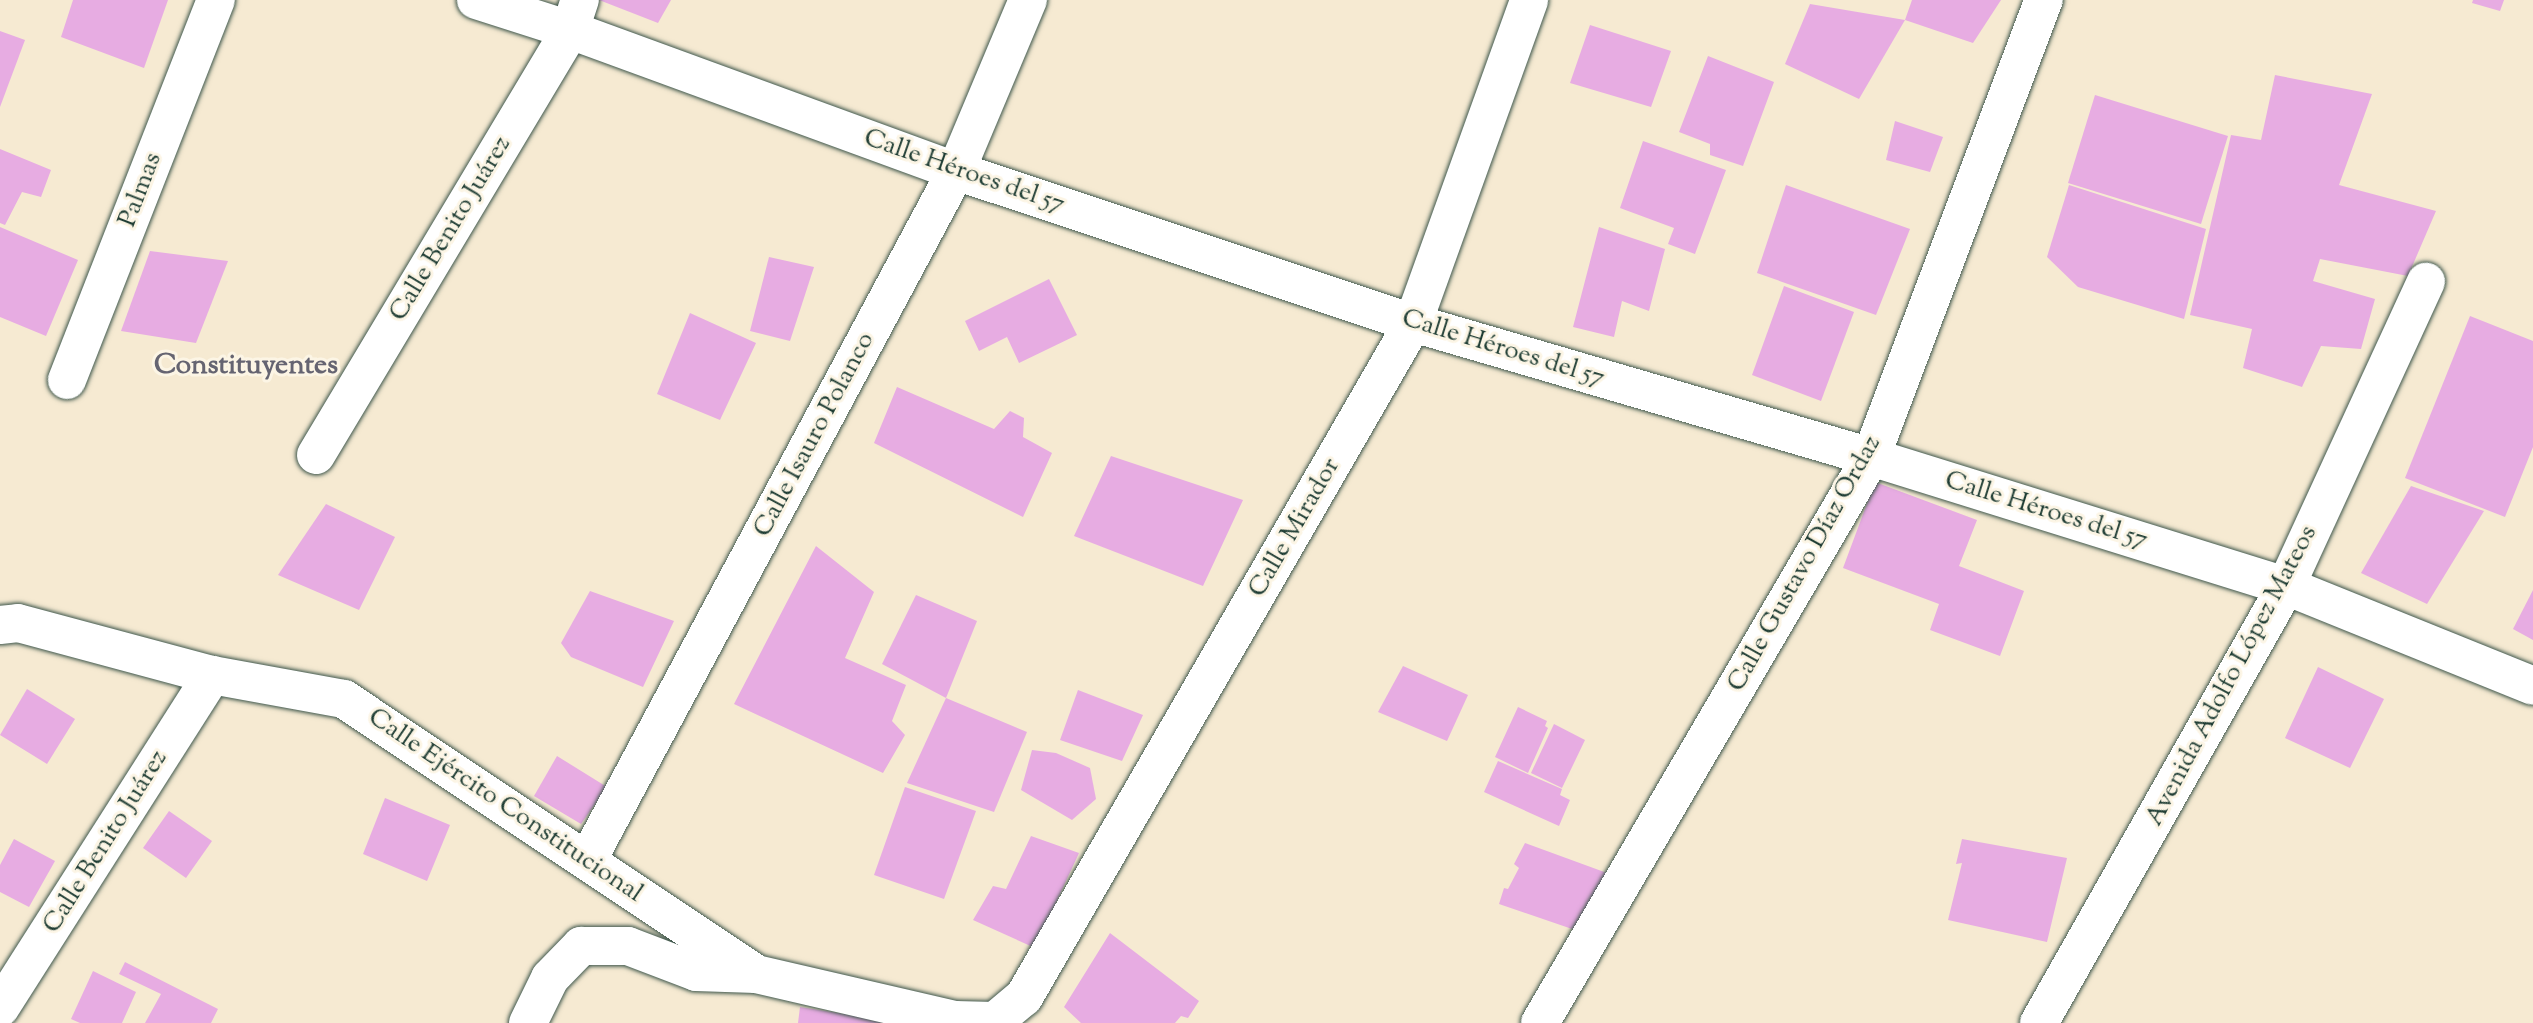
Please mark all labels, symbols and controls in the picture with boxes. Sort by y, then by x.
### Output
street label: Calle Héroes del 57 [860,123,1068,221]
street label: Calle Benito Juárez [384,131,518,327]
street label: Palmas [113,148,169,232]
street label: Calle Héroes del 57 [1398,303,1608,395]
street label: Calle Isauro Polanco [748,327,882,543]
district label: Constituyentes [154,349,338,383]
street label: Calle Gustavo Díaz Ordaz [1722,431,1888,697]
street label: Calle Mirador [1243,453,1347,603]
street label: Calle Héroes del 57 [1941,465,2151,557]
street label: Avenida Adolfo López Mateos [2139,520,2325,832]
street label: Calle Ejército Constitucional [362,702,648,910]
street label: Calle Benito Juárez [37,745,175,939]

